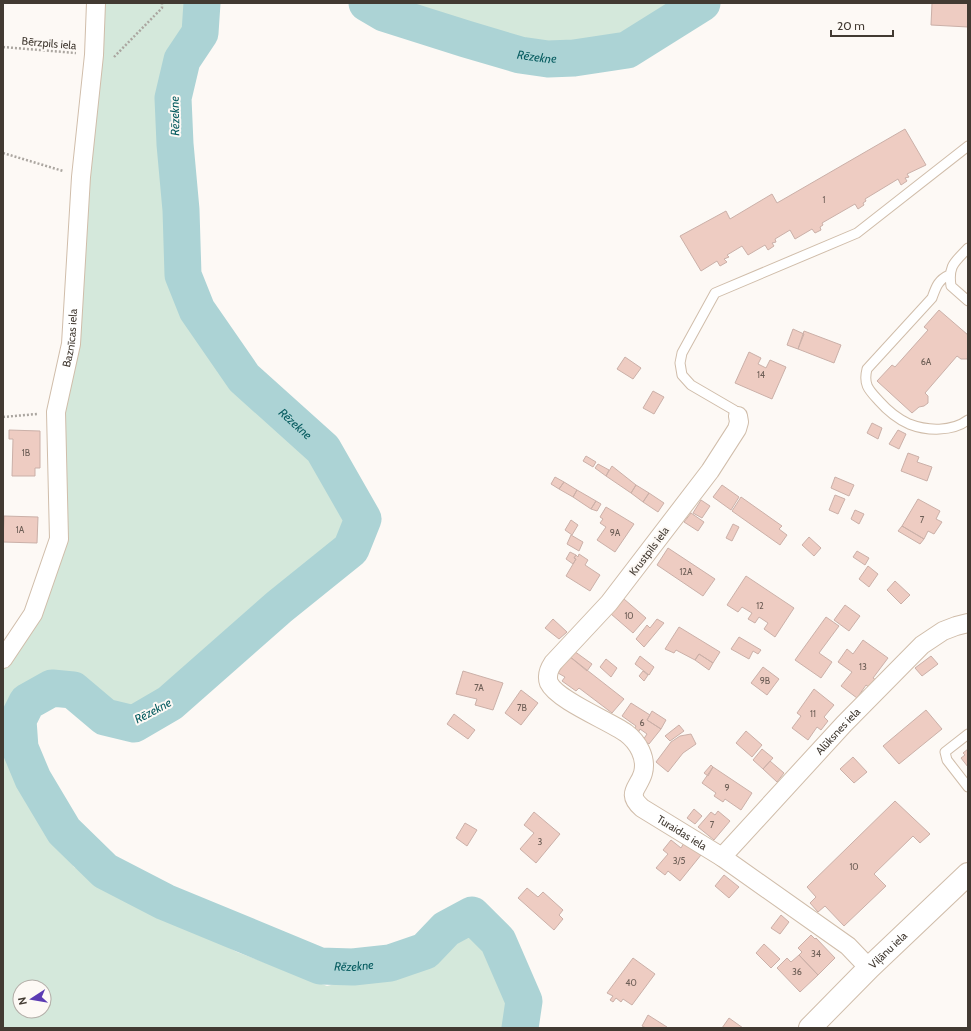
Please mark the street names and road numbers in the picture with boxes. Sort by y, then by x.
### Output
street label: Bērzpils iela [21,34,78,52]
street label: Baznīcas iela [59,308,80,368]
street label: Krustpils iela [626,523,672,578]
street label: Alūksnes iela [812,704,864,758]
street label: Turaidas iela [654,812,710,853]
street label: Viļānu iela [866,928,910,972]

